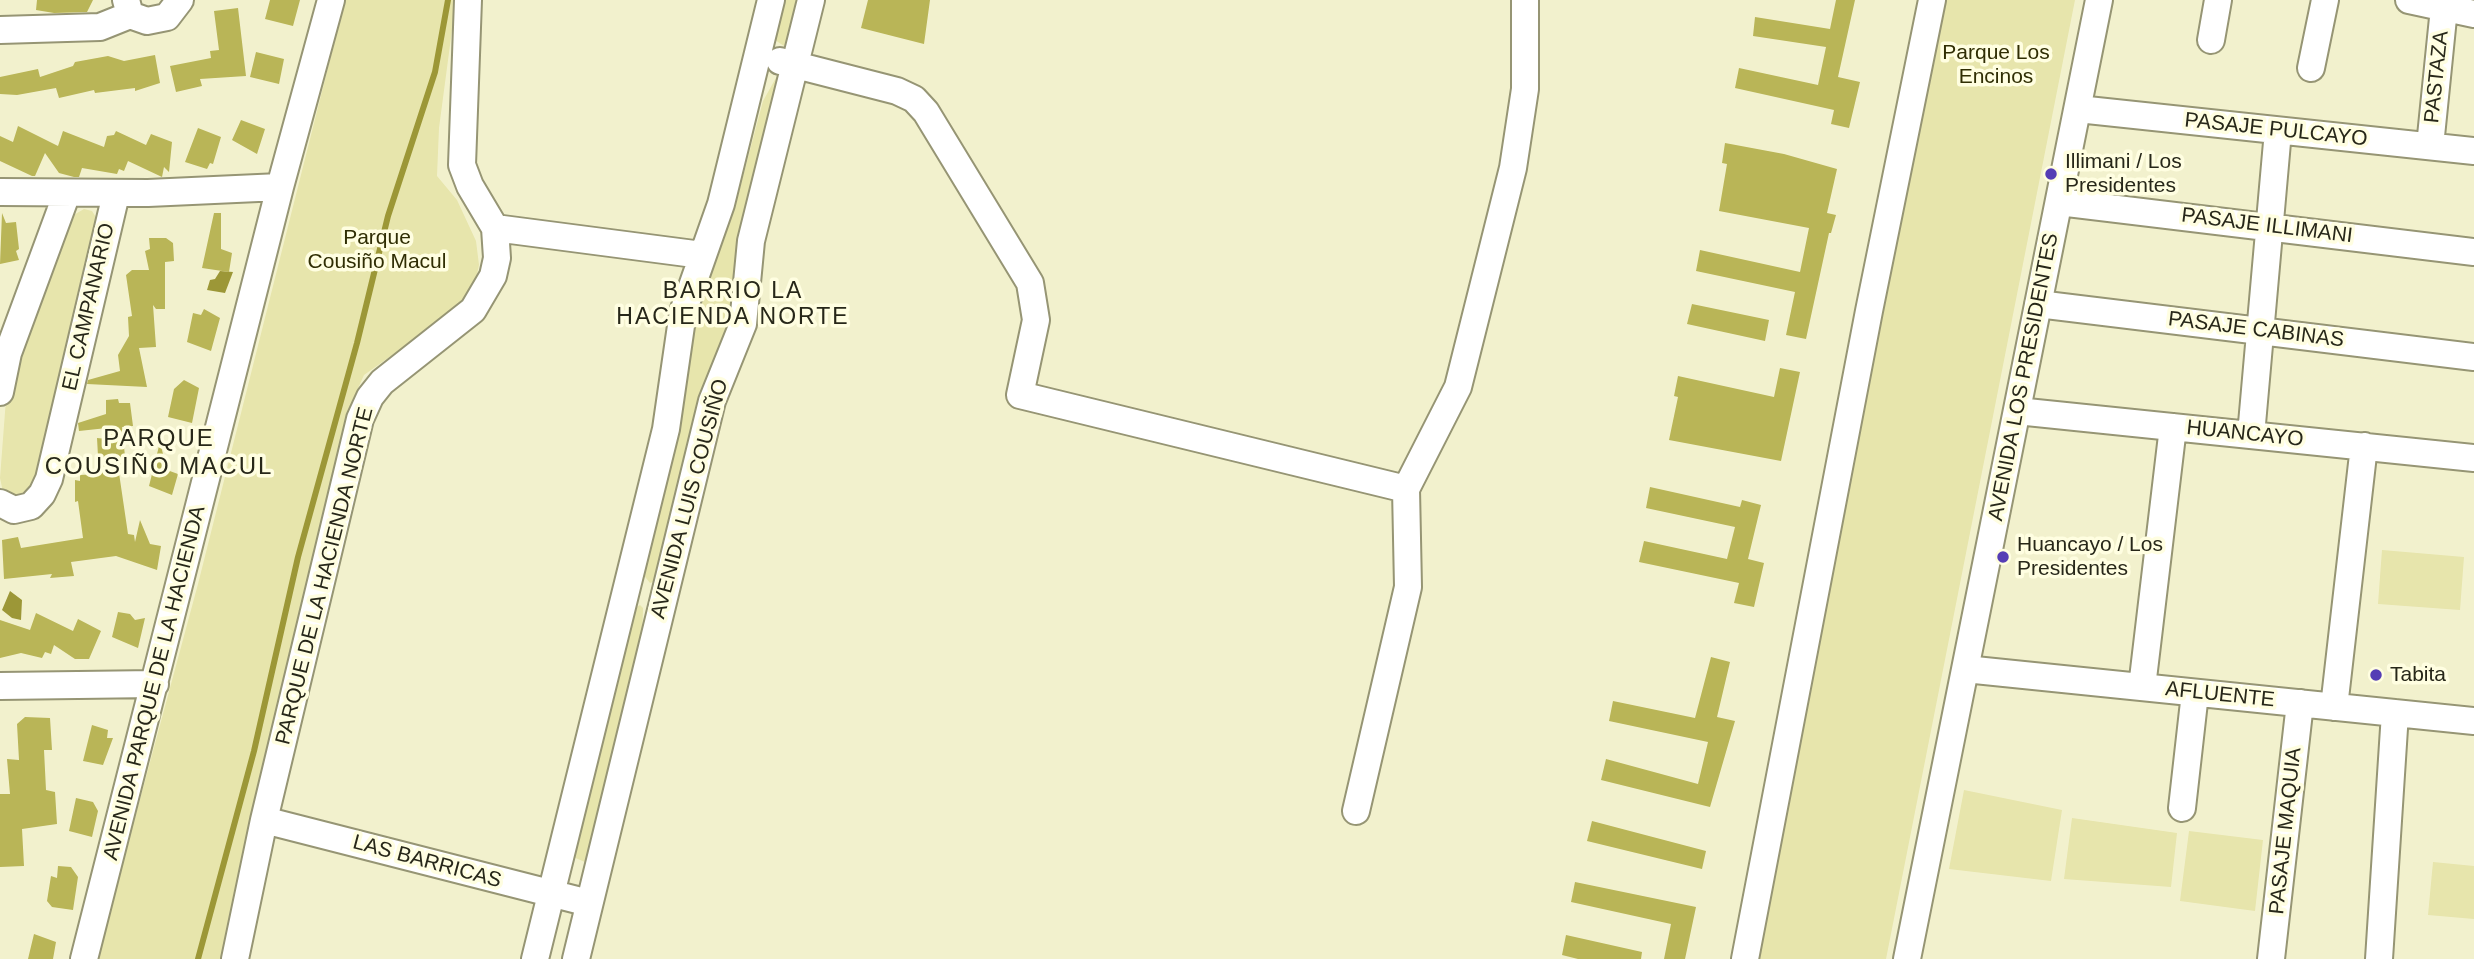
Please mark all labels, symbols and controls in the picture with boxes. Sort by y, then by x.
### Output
street label: PASTAZA [2420,30,2454,124]
park label: Parque Los Encinos [1942,40,2050,90]
street label: PASAJE PULCAYO [2183,108,2369,152]
place label: Illimani / Los Presidentes [2065,149,2182,199]
marker: Illimani / Los Presidentes [2043,166,2059,182]
street label: PASAJE ILLIMANI [2180,203,2354,249]
street label: EL CAMPANARIO [57,221,121,393]
park label: Parque Cousiño Macul [308,225,446,275]
street label: AVENIDA LOS PRESIDENTES [1984,231,2064,523]
district label: BARRIO LA HACIENDA NORTE [618,278,848,332]
street label: PASAJE CABINAS [2167,307,2345,353]
street label: AVENIDA LUIS COUSIÑO [646,376,734,622]
street label: PARQUE DE LA HACIENDA NORTE [271,405,379,747]
street label: HUANCAYO [2185,415,2305,453]
district label: PARQUE COUSIÑO MACUL [46,425,272,481]
street label: AVENIDA PARQUE DE LA HACIENDA [99,503,211,863]
place label: Huancayo / Los Presidentes [2017,532,2163,582]
marker: Huancayo / Los Presidentes [1995,549,2011,565]
place label: Tabita [2390,662,2446,688]
marker: Tabita [2368,667,2384,683]
street label: AFLUENTE [2164,677,2276,713]
street label: PASAJE MAQUIA [2265,746,2307,916]
street label: LAS BARRICAS [350,830,504,894]

